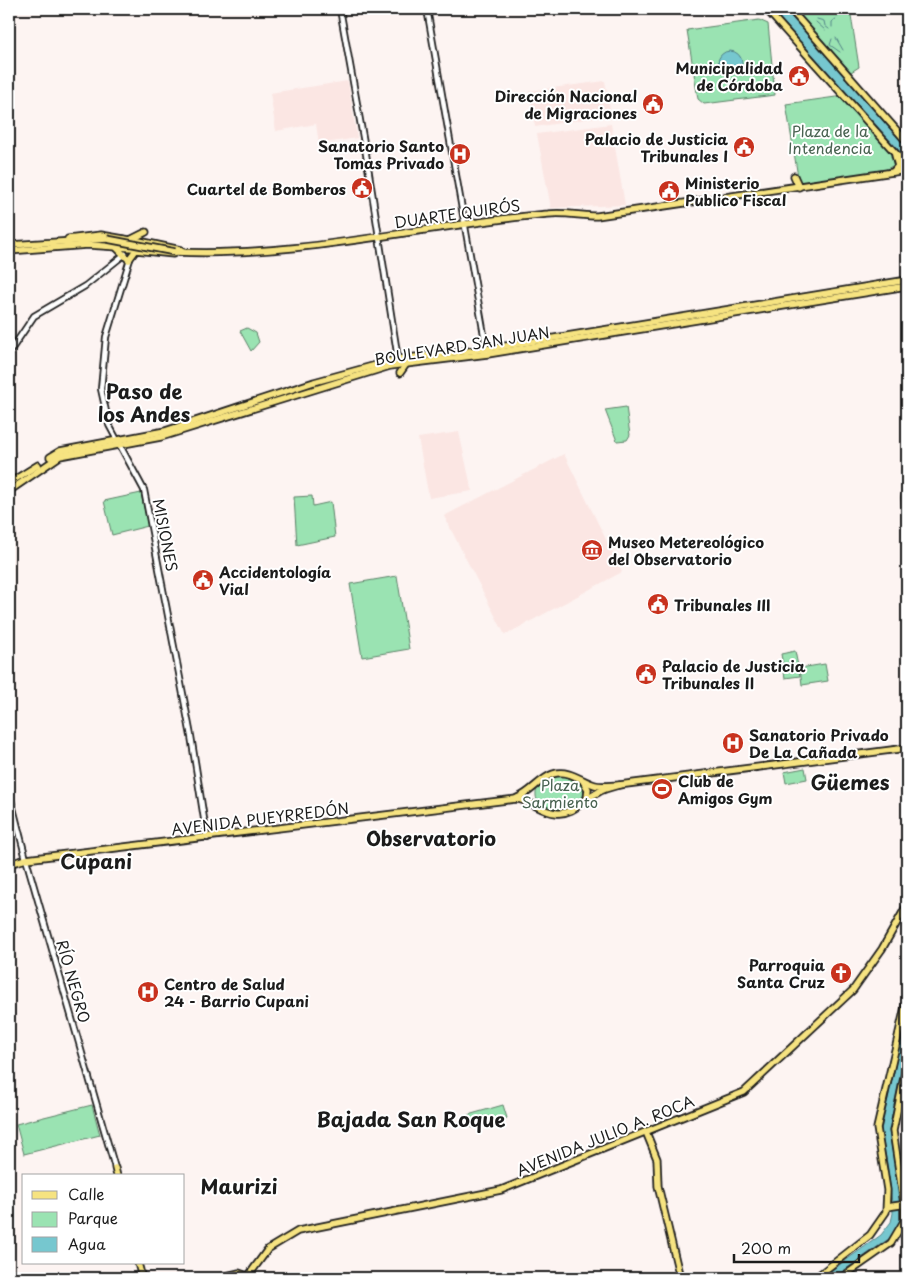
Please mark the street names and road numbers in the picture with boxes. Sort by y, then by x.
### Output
street label: DUARTE QUIRÓS [392,193,522,233]
street label: BOULEVARD SAN JUAN [373,320,551,370]
street label: MISIONES [148,496,184,574]
street label: AVENIDA PUEYRREDÓN [170,796,350,840]
street label: RÍO NEGRO [51,937,97,1025]
street label: AVENIDA JULIO A. ROCA [513,1089,697,1181]

